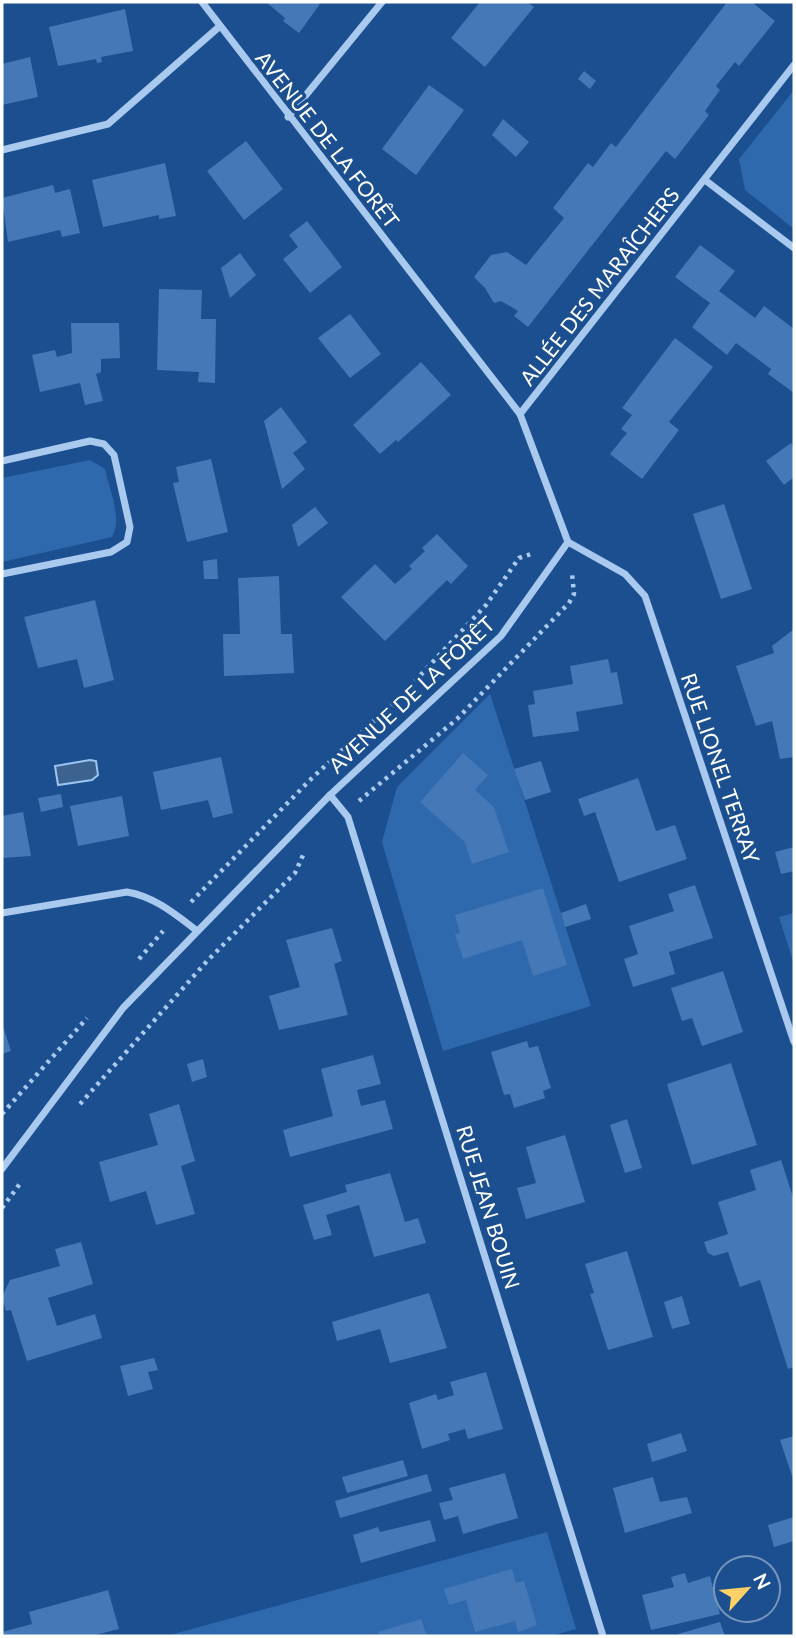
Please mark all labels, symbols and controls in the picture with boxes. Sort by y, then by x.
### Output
street label: AVENUE DE LA FORÊT [251,45,405,233]
street label: ALLÉE DES MARAÎCHERS [514,182,684,390]
street label: AVENUE DE LA FORÊT [323,610,500,777]
street label: RUE LIONEL TERRAY [677,670,766,867]
street label: RUE JEAN BOUIN [452,1122,526,1292]
north arrow [712,1554,782,1624]
text: N [749,1569,776,1593]

